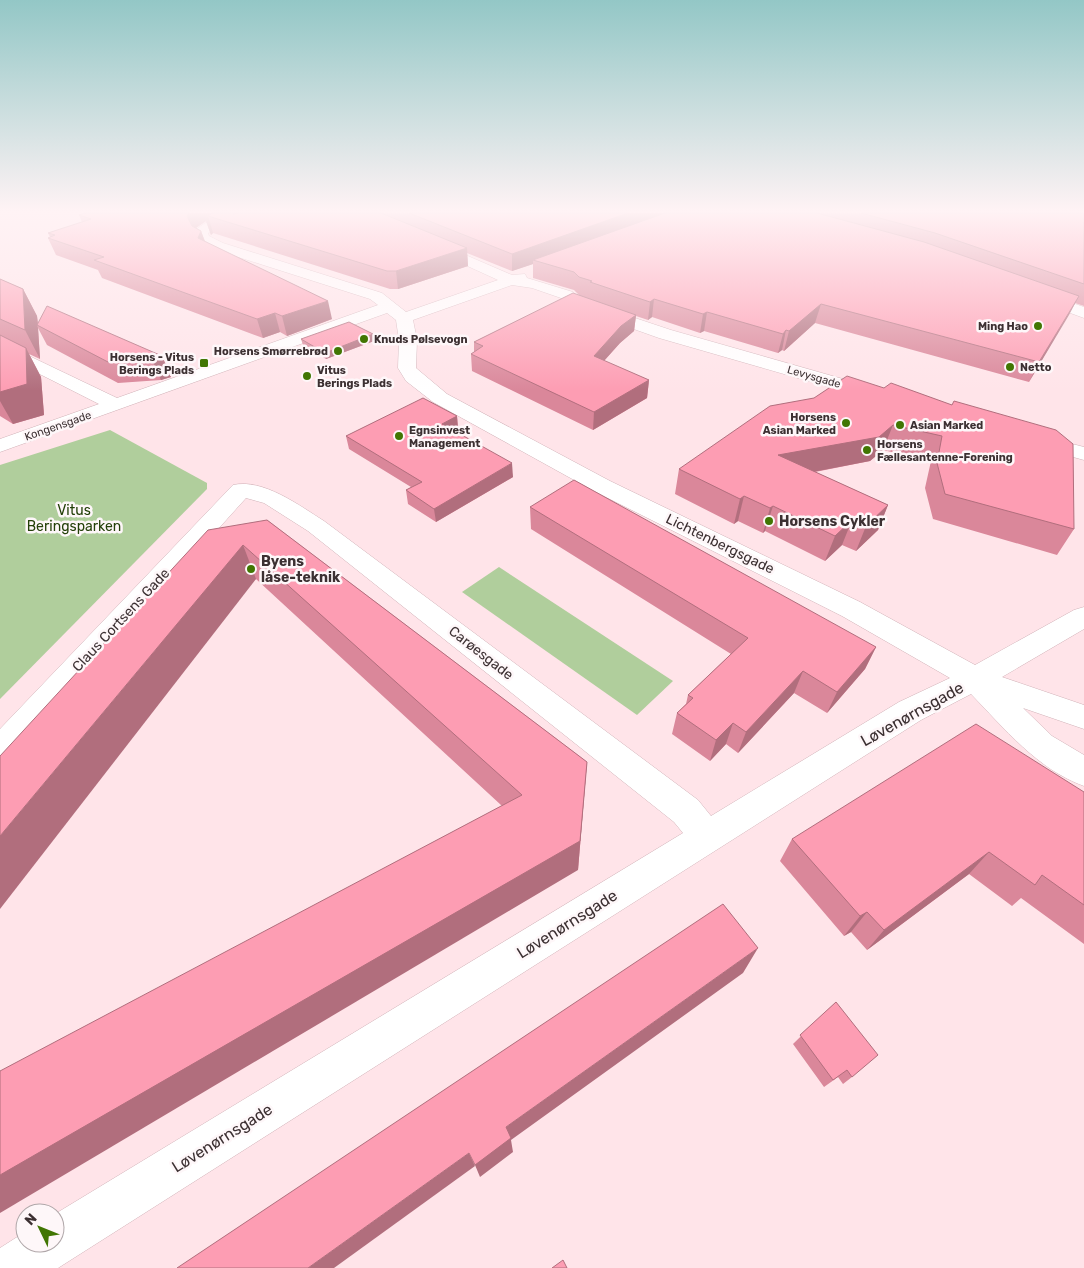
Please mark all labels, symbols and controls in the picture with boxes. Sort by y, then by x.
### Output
place label: Ming Hao [978,320,1028,333]
marker: Ming Hao [1032,320,1044,332]
marker: Knuds Pølsevogn [358,333,370,345]
place label: Knuds Pølsevogn [374,333,468,346]
place label: Horsens Smørrebrød [214,345,328,358]
marker: Horsens Smørrebrød [332,345,344,357]
place label: Horsens - Vitus Berings Plads [110,351,194,377]
marker: Horsens - Vitus Berings Plads [198,357,210,369]
marker: Netto [1004,361,1016,373]
place label: Netto [1020,361,1052,374]
street label: Levysgade [786,363,842,391]
place label: Vitus Berings Plads [317,364,392,390]
marker: Vitus Berings Plads [301,370,313,382]
street label: Kongensgade [23,409,93,443]
place label: Horsens Asian Marked [763,411,836,437]
marker: Horsens Asian Marked [840,417,852,429]
marker: Asian Marked [894,419,906,431]
place label: Asian Marked [910,419,983,432]
place label: Egnsinvest Management [409,424,480,450]
marker: Egnsinvest Management [393,430,405,442]
place label: Horsens Fællesantenne-Forening [877,438,1013,464]
marker: Horsens Fællesantenne-Forening [861,444,873,456]
park label: Vitus Beringsparken [27,502,121,535]
street label: Lichtenbergsgade [663,510,777,578]
place label: Horsens Cykler [779,513,886,530]
marker: Horsens Cykler [763,515,775,527]
place label: Byens låse-teknik [261,553,341,586]
marker: Byens låse-teknik [245,563,257,575]
street label: Claus Cortsens Gade [69,565,173,675]
street label: Carøesgade [445,622,517,684]
street label: Løvenørnsgade [857,678,967,750]
street label: Løvenørnsgade [513,885,621,963]
street label: Løvenørnsgade [168,1099,276,1177]
north arrow [15,1203,65,1253]
text: N [21,1210,41,1229]

